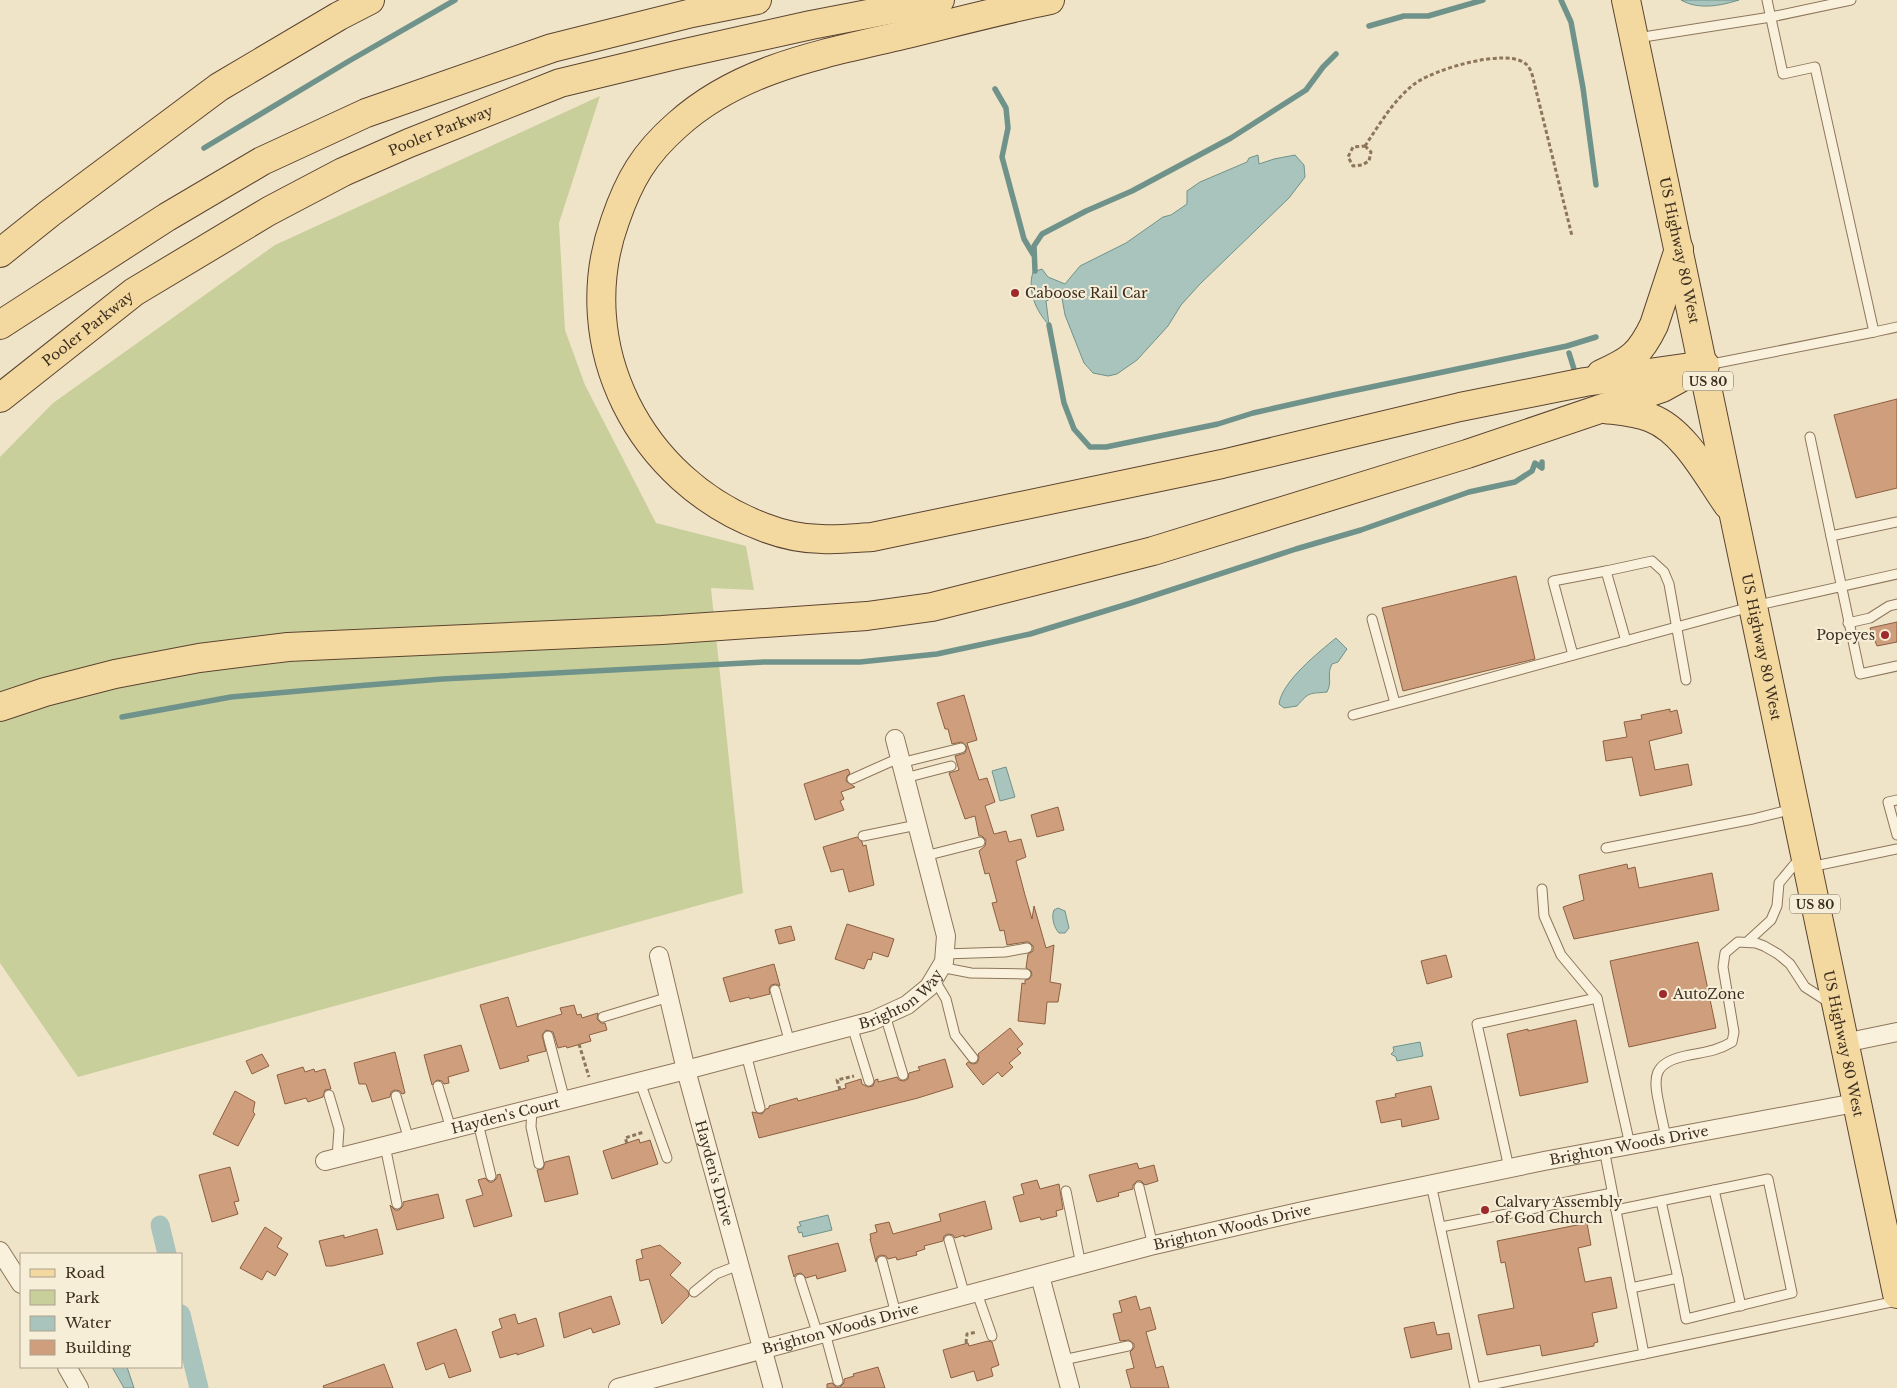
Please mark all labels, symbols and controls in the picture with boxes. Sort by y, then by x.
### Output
street label: Pooler Parkway [386,102,496,160]
street label: US Highway 80 West [1655,175,1704,326]
place label: Caboose Rail Car [1025,284,1148,302]
street label: Pooler Parkway [39,287,137,370]
marker: Caboose Rail Car [1009,287,1021,299]
road number: US 80 [1683,372,1733,391]
street label: US Highway 80 West [1738,572,1785,723]
place label: Popeyes [1816,626,1875,644]
marker: Popeyes [1879,629,1891,641]
road number: US 80 [1790,894,1840,914]
street label: Brighton Way [857,966,947,1033]
street label: US Highway 80 West [1819,969,1868,1119]
place label: AutoZone [1672,985,1745,1003]
marker: AutoZone [1657,988,1669,1000]
street label: Hayden's Court [449,1093,562,1138]
street label: Hayden's Drive [691,1118,737,1228]
street label: Brighton Woods Drive [1548,1122,1710,1169]
place label: Calvary Assembly of God Church [1495,1193,1622,1227]
street label: Brighton Woods Drive [1152,1201,1313,1254]
marker: Calvary Assembly of God Church [1479,1204,1491,1216]
legend [20,1253,182,1368]
text: Road [65,1263,105,1282]
text: Park [65,1288,101,1307]
street label: Brighton Woods Drive [760,1299,921,1358]
text: Water [64,1313,112,1332]
text: Building [65,1338,132,1357]

